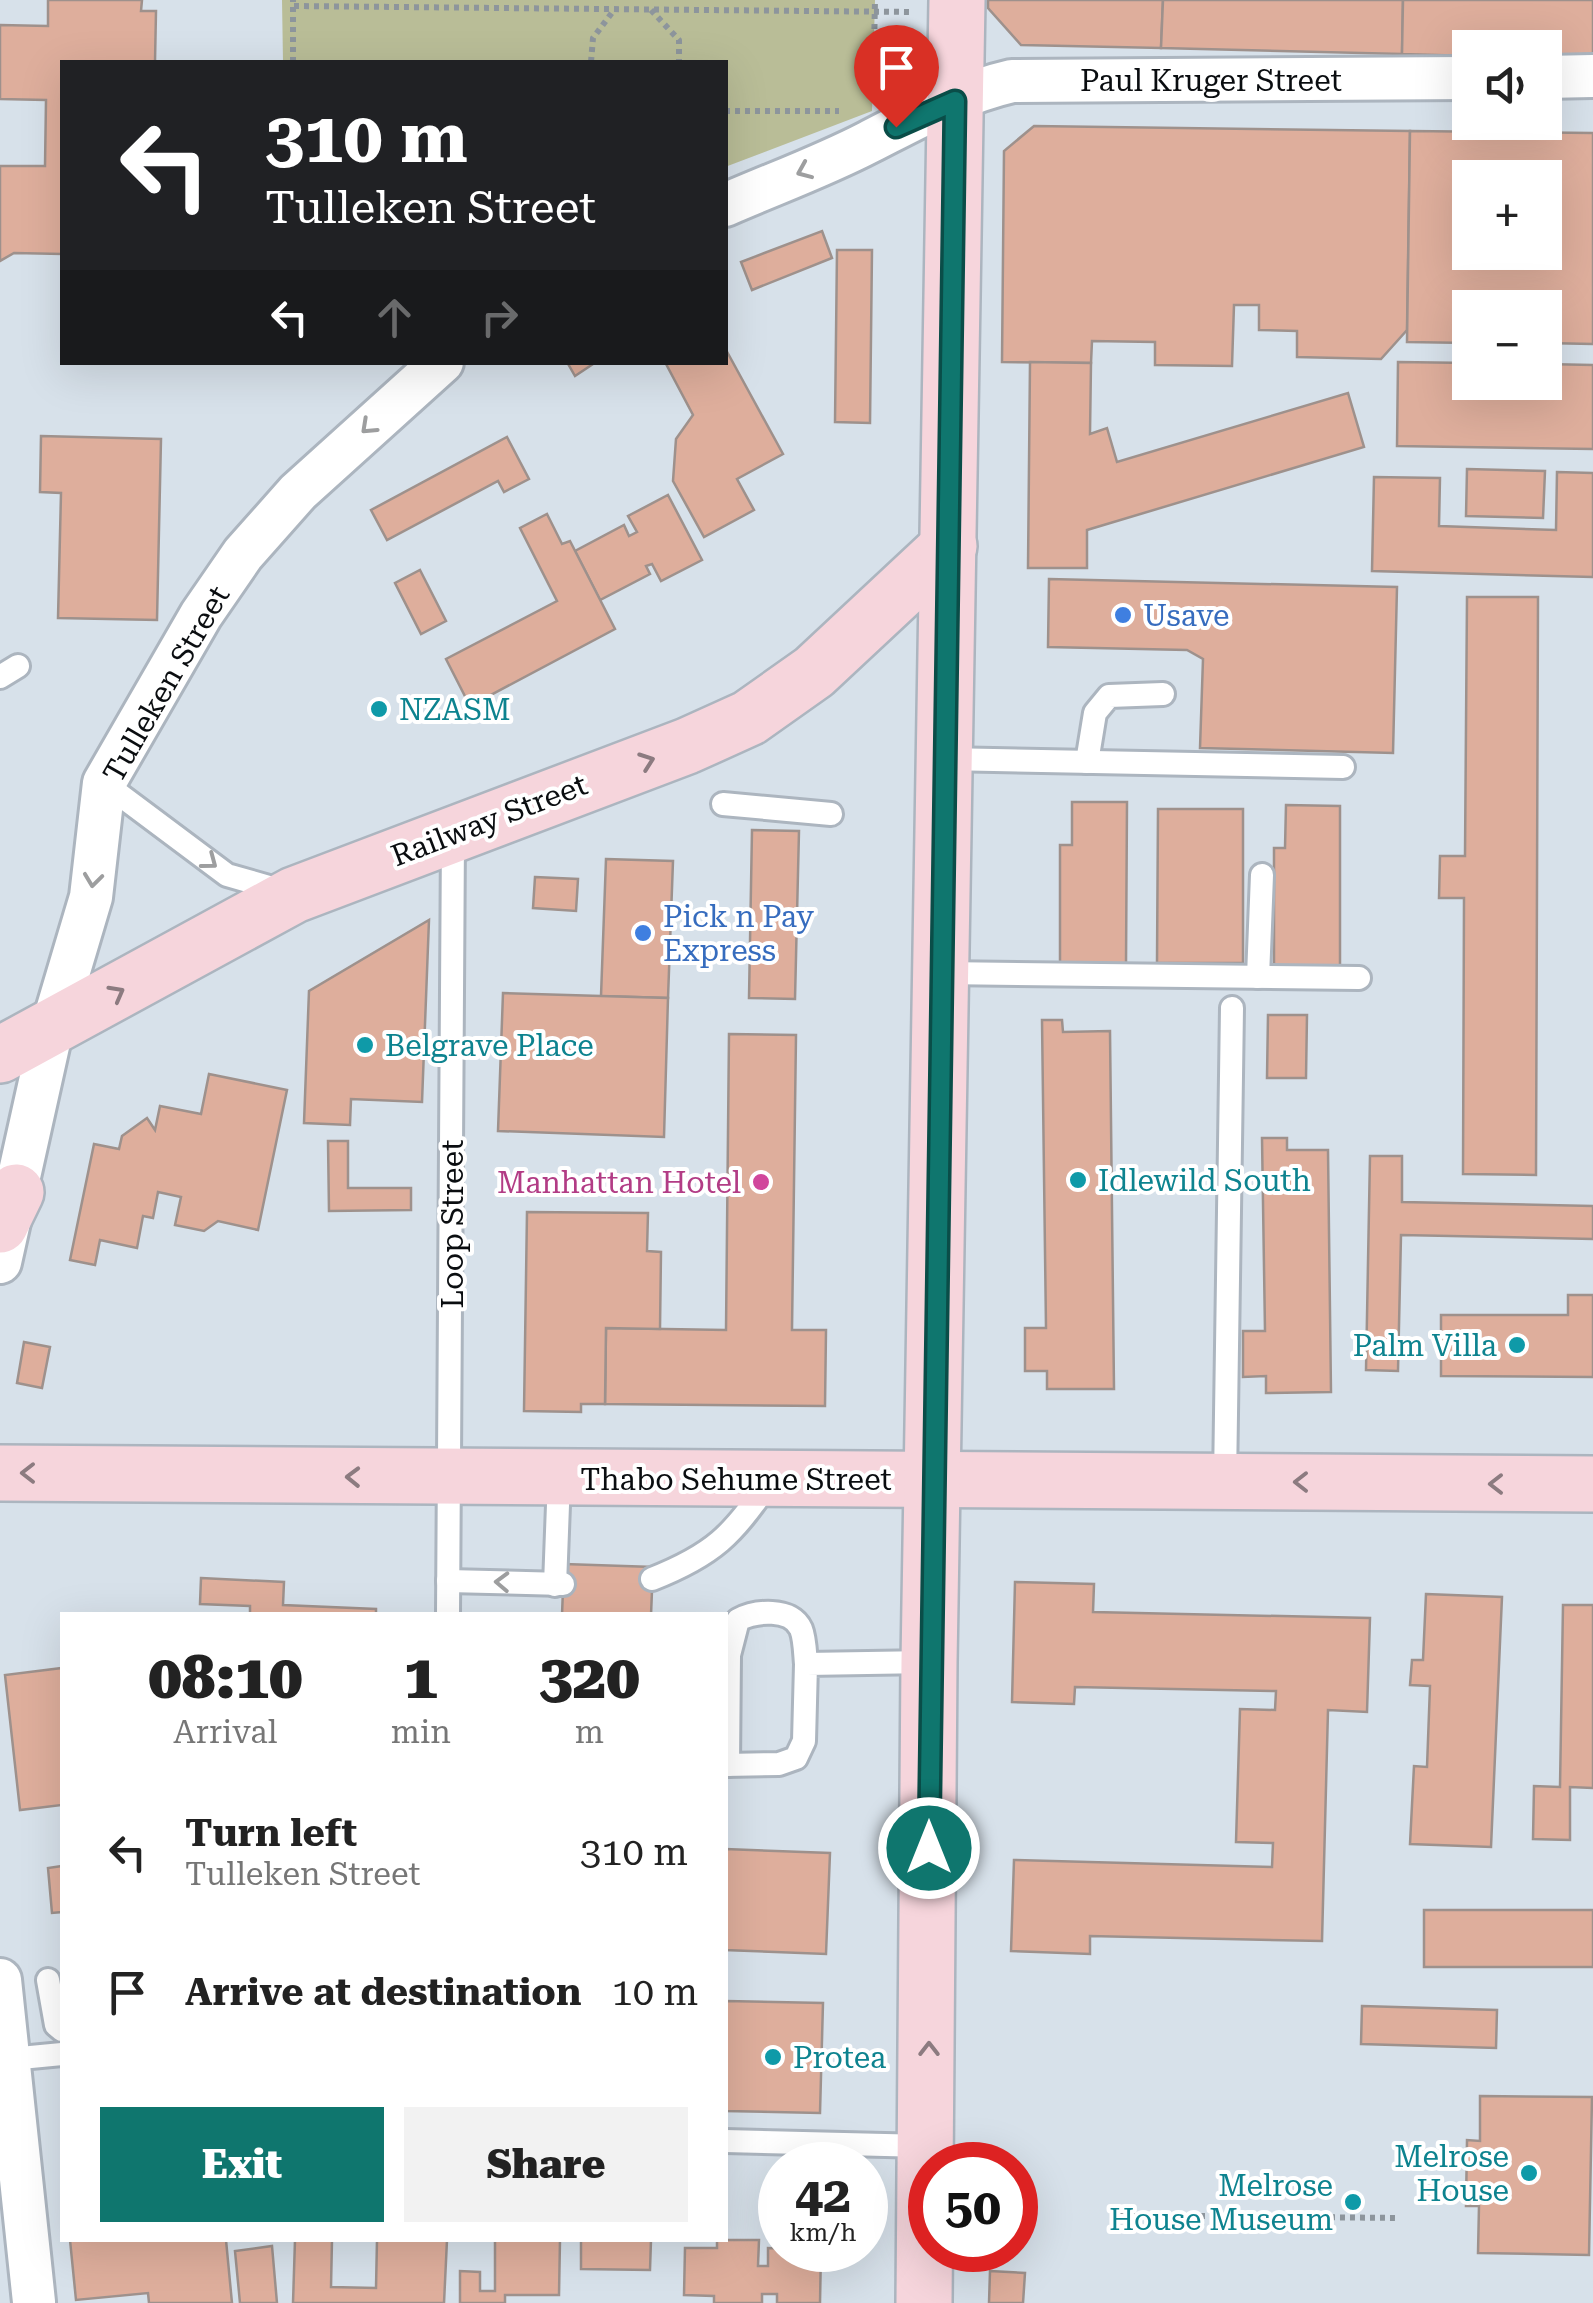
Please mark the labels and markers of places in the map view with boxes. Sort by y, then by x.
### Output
pin [854,25,939,128]
place label: Usave [1143,598,1229,633]
marker: Usave [1112,604,1134,626]
place label: NZASM [399,692,511,727]
marker: NZASM [368,698,390,720]
place label: Pick n Pay Express [663,899,814,968]
marker: Pick n Pay Express [632,922,654,944]
place label: Belgrave Place [385,1028,594,1063]
marker: Belgrave Place [354,1034,376,1056]
place label: Idlewild South [1098,1163,1311,1198]
place label: Manhattan Hotel [497,1165,741,1200]
marker: Idlewild South [1067,1169,1089,1191]
marker: Manhattan Hotel [750,1171,772,1193]
place label: Palm Villa [1353,1328,1497,1363]
marker: Palm Villa [1506,1334,1528,1356]
place label: Protea [793,2040,886,2075]
marker: Protea [762,2046,784,2068]
place label: Melrose House [1394,2139,1509,2208]
marker: Melrose House [1518,2162,1540,2184]
place label: Melrose House Museum [1109,2168,1333,2237]
marker: Melrose House Museum [1342,2191,1364,2213]

